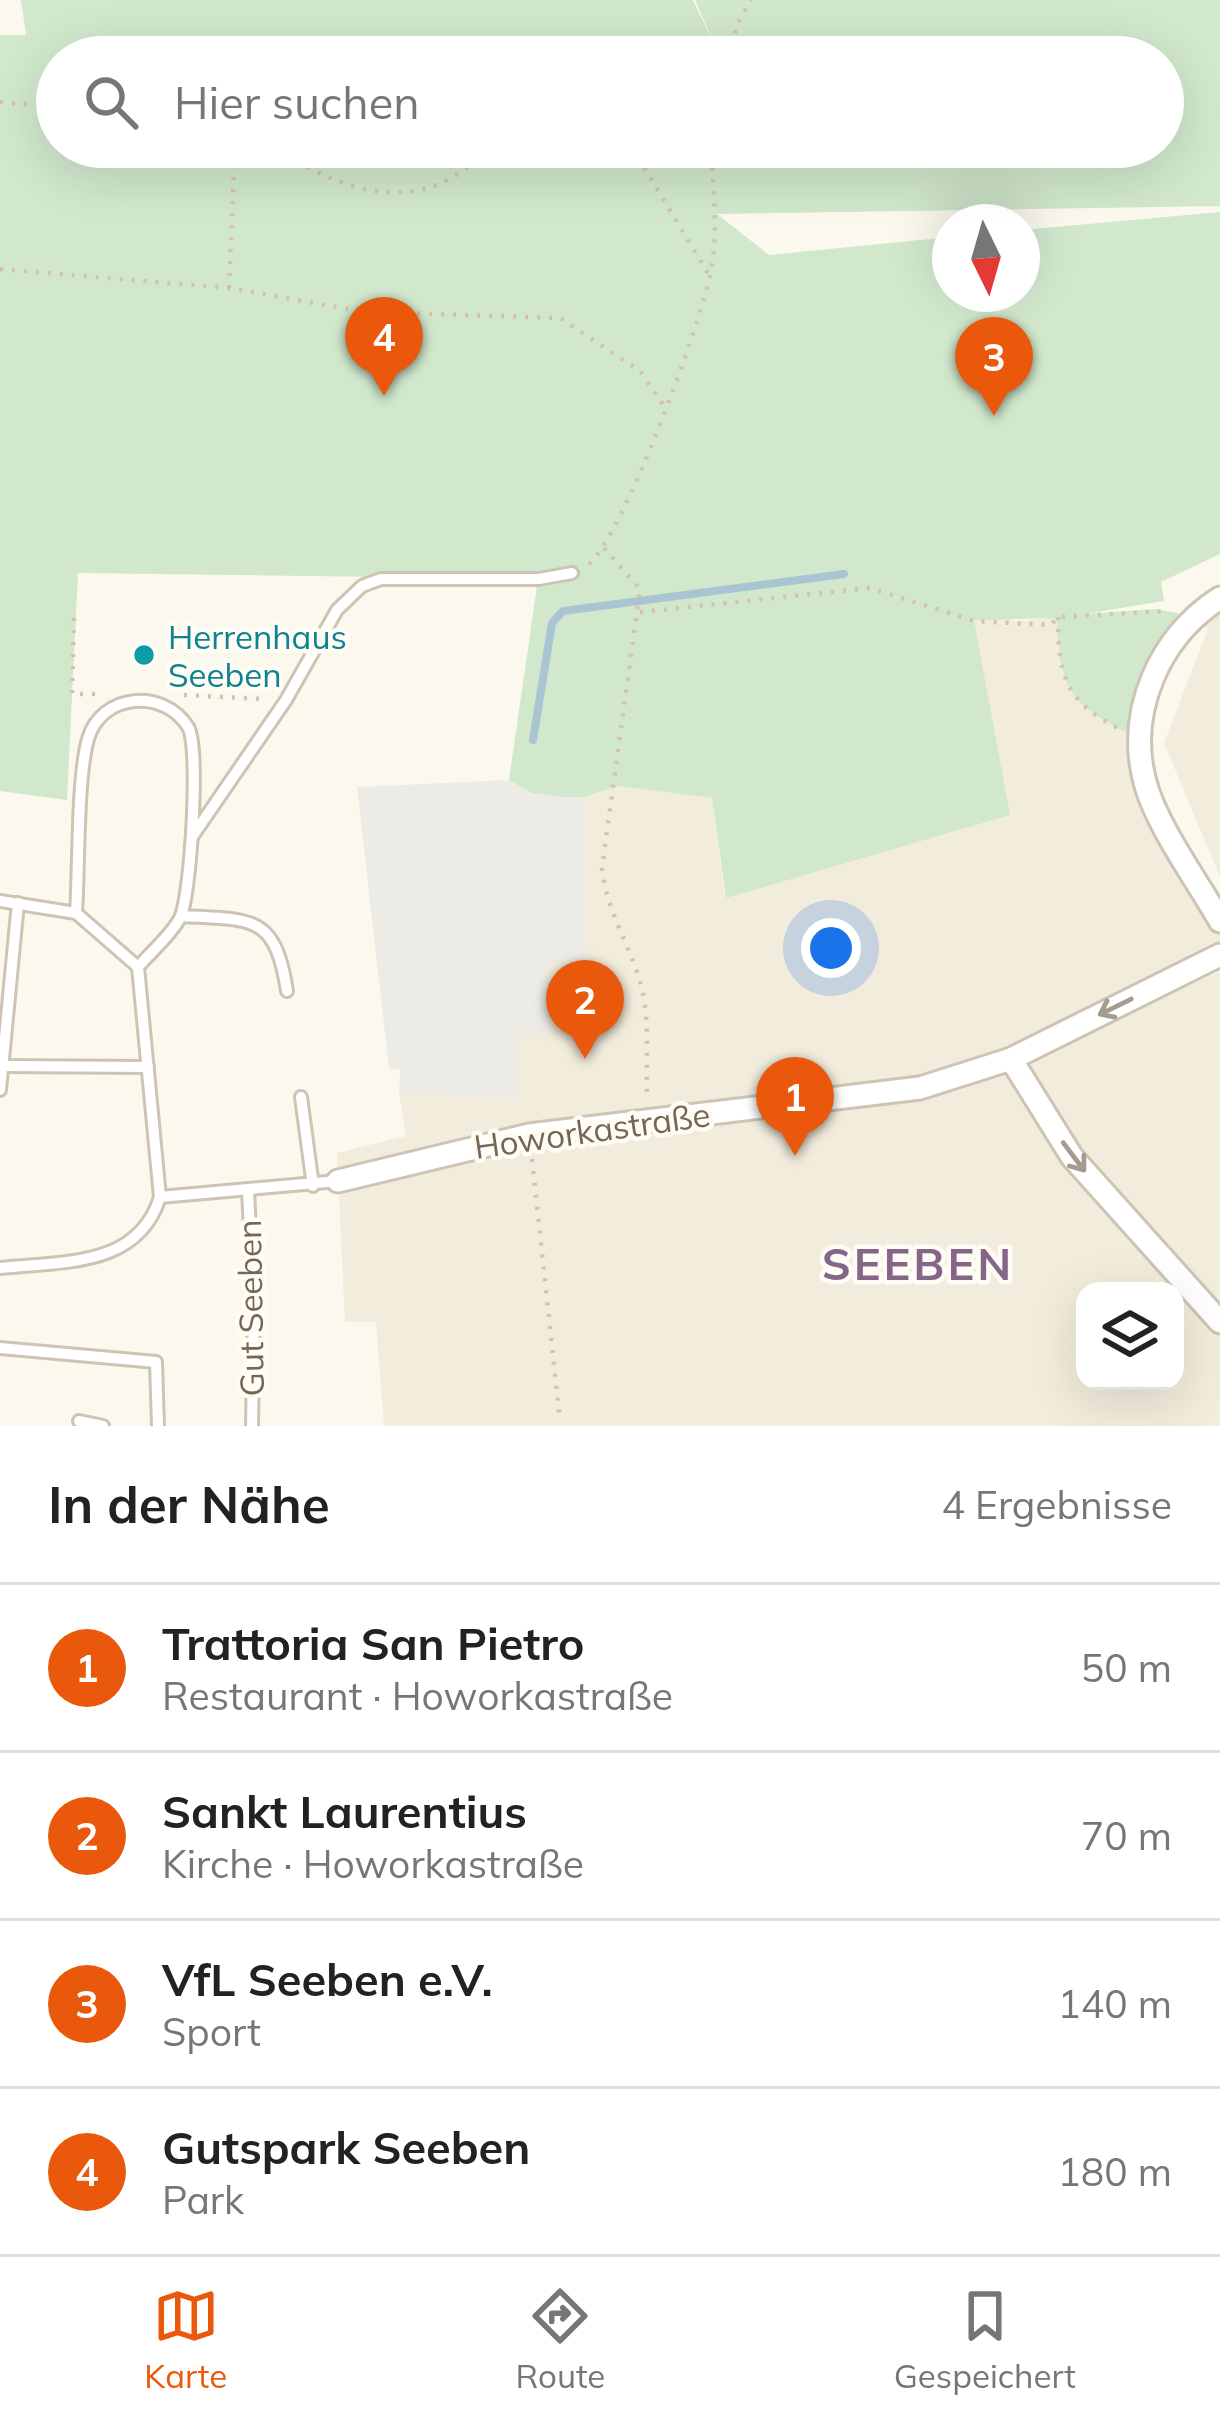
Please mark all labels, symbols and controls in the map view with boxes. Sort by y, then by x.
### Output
search box [36,36,1184,168]
icon: search [78,69,144,135]
text: Hier suchen [174,74,420,130]
north arrow [932,204,1040,312]
pin: 4 [345,297,423,396]
pin: 3 [955,317,1033,416]
place label: Herrenhaus Seeben [168,616,347,695]
marker: Herrenhaus Seeben [131,642,157,668]
your location [801,918,861,978]
pin: 2 [546,960,624,1059]
one-way arrow [1098,997,1134,1019]
pin: 1 [756,1057,834,1156]
street label: Howorkastraße [471,1093,713,1167]
one-way arrow [1061,1140,1087,1172]
street label: Gut Seeben [228,1219,272,1397]
district label: SEEBEN [822,1235,1014,1291]
map controls [1076,1282,1184,1390]
button: layers [1076,1282,1184,1390]
text: In der Nähe [48,1472,330,1536]
text: 4 Ergebnisse [941,1480,1172,1529]
text: Trattoria San Pietro [162,1615,584,1671]
text: 1 [75,1643,99,1692]
text: 50 m [1081,1643,1172,1692]
text: Restaurant · Howorkastraße [162,1671,673,1720]
text: Sankt Laurentius [162,1783,527,1839]
text: 2 [75,1811,99,1860]
text: 70 m [1081,1811,1172,1860]
text: Kirche · Howorkastraße [162,1839,584,1888]
text: VfL Seeben e.V. [162,1951,493,2007]
text: 3 [75,1979,99,2028]
text: 140 m [1057,1979,1172,2028]
text: Sport [162,2007,261,2056]
text: Gutspark Seeben [162,2119,530,2175]
text: 4 [75,2147,99,2196]
text: 180 m [1057,2147,1172,2196]
text: Park [162,2175,244,2224]
tab: Karte [144,2283,227,2396]
tab: Route [516,2283,605,2396]
tab: Gespeichert [894,2283,1076,2396]

